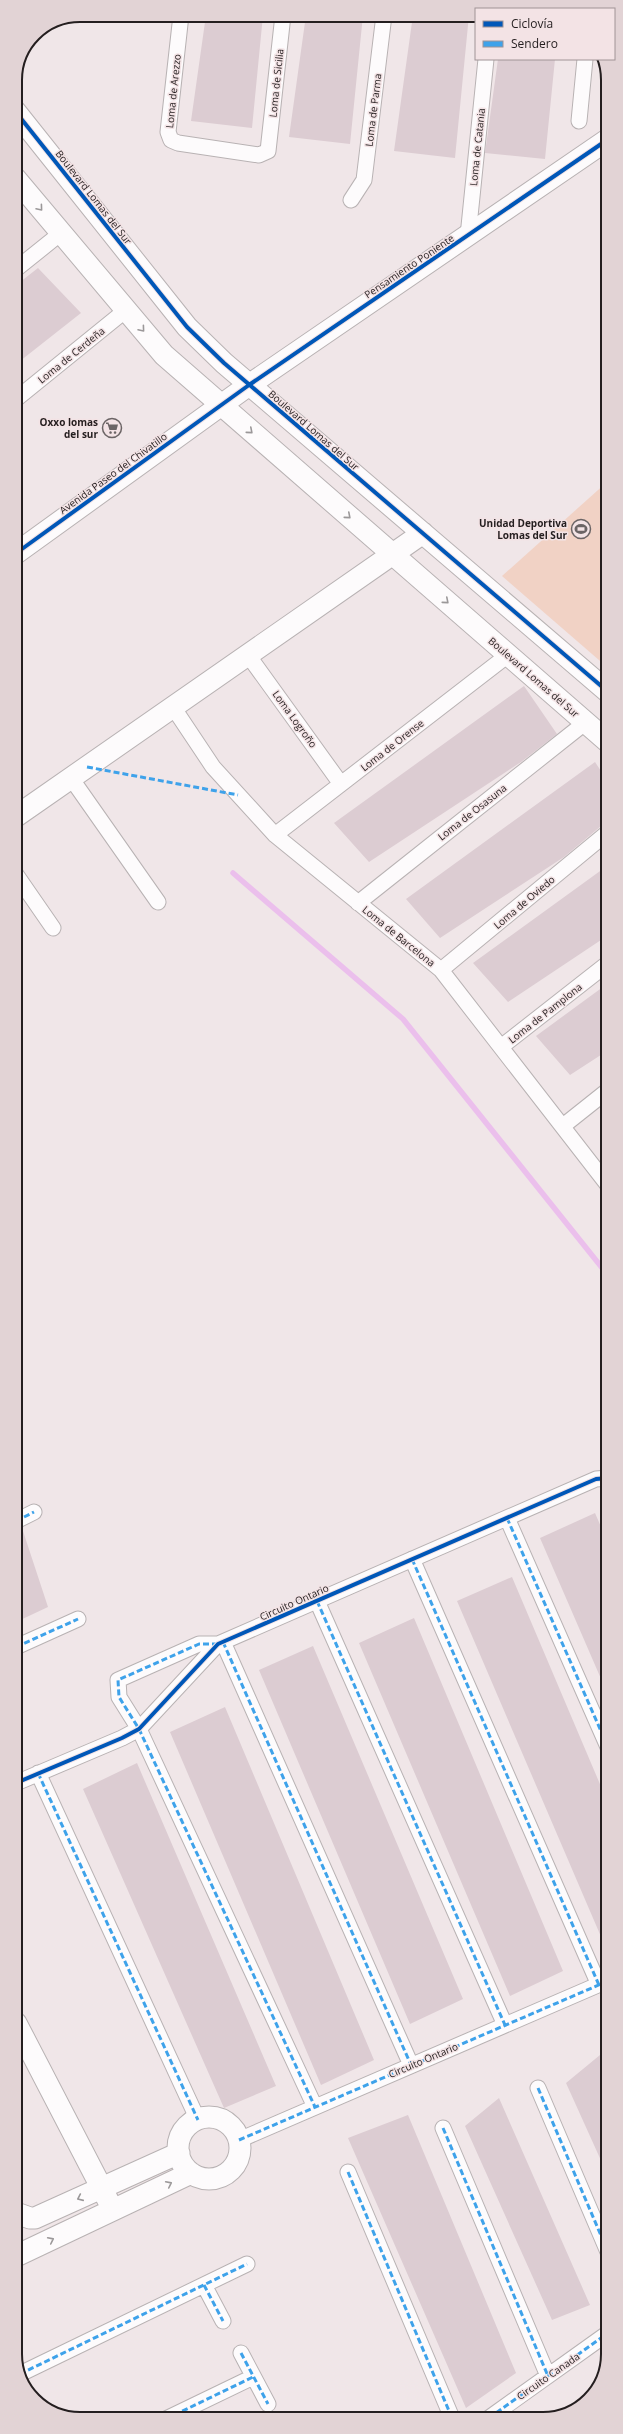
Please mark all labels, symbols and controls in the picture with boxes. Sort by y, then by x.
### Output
legend [475,8,615,60]
text: Ciclovía [511,15,553,32]
text: Sendero [511,35,558,52]
street label: Loma de Sicilia [265,48,287,118]
street label: Loma de Arezzo [162,53,184,129]
street label: Loma de Parma [362,73,384,147]
street label: Loma de Catania [466,107,488,187]
street label: Boulevard Lomas del Sur [53,147,135,247]
one-way arrow [36,204,43,211]
street label: Pensamiento Poniente [361,231,457,301]
street label: Loma de Cerdeña [35,324,107,386]
one-way arrow [138,324,145,332]
street label: Boulevard Lomas del Sur [266,387,362,473]
place label: Oxxo lomas del sur [40,415,98,441]
supermarket icon: Oxxo lomas del sur [101,417,123,439]
one-way arrow [245,427,252,434]
street label: Avenida Paseo del Chivatillo [56,429,170,517]
one-way arrow [343,511,351,519]
place label: Unidad Deportiva Lomas del Sur [479,516,567,542]
sports icon: Unidad Deportiva Lomas del Sur [570,518,592,540]
one-way arrow [442,596,449,603]
street label: Boulevard Lomas del Sur [486,634,582,720]
street label: Loma Logroño [269,688,321,750]
street label: Loma de Orense [357,716,427,774]
street label: Loma de Osasuna [435,781,509,843]
street label: Loma de Oviedo [490,872,558,932]
street label: Loma de Barcelona [360,902,438,970]
street label: Loma de Pamplona [505,980,585,1046]
street label: Circuito Ontario [257,1581,331,1623]
street label: Circuito Ontario [386,2039,460,2081]
one-way arrow [164,2181,172,2188]
one-way arrow [76,2193,83,2201]
one-way arrow [47,2237,55,2245]
street label: Circuito Canada [514,2349,582,2403]

